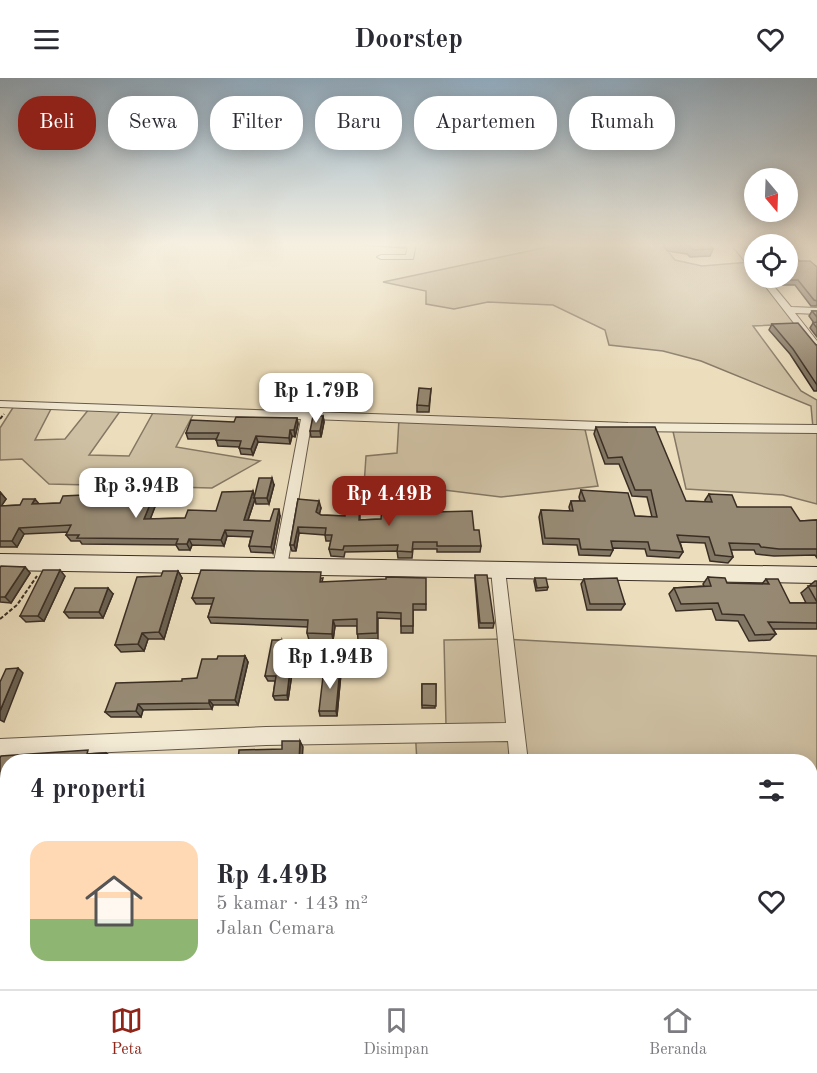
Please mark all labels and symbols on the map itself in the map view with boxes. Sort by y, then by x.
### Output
north arrow [744,168,798,222]
pin: Rp 1.79B [254,373,378,424]
pin: Rp 3.94B [74,468,198,519]
pin: Rp 4.49B [327,476,451,527]
pin: Rp 1.94B [268,639,392,690]

